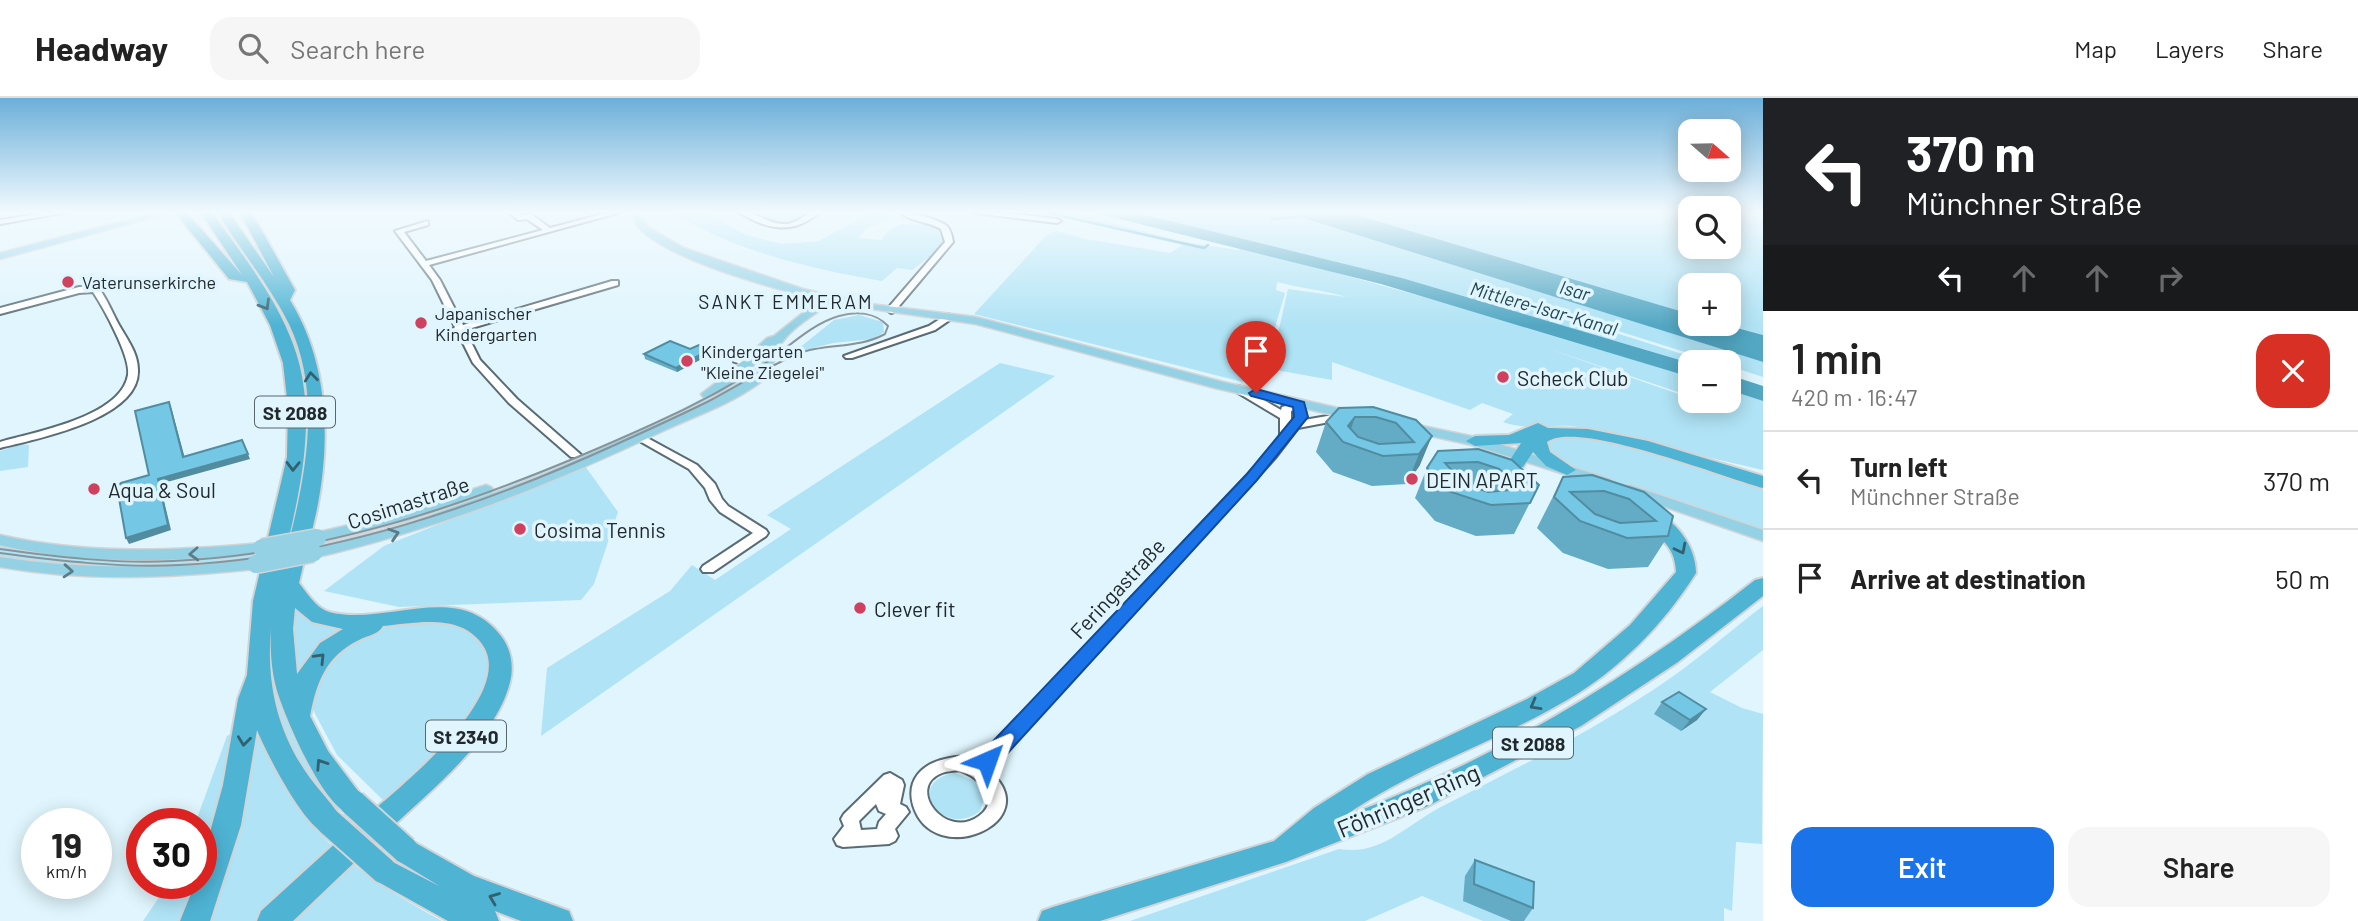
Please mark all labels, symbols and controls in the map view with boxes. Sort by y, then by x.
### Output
search box [210,17,700,80]
text: Headway [35,28,168,68]
icon: search [234,29,272,67]
text: Search here [290,33,425,64]
text: Map [2074,34,2117,63]
text: Layers [2155,34,2224,63]
text: Share [2262,34,2323,63]
north arrow [1678,119,1741,182]
map controls [1678,119,1741,413]
text: 370 m [1906,123,2035,182]
icon: left [1791,126,1882,217]
text: Münchner Straße [1906,183,2142,221]
button: search [1678,196,1741,259]
icon: left [1932,259,1970,297]
icon: ahead [2005,259,2043,297]
icon: ahead [2078,259,2116,297]
icon: right [2151,259,2189,297]
place label: Vaterunserkirche [82,271,216,293]
button: + [1678,273,1741,336]
marker: Vaterunserkirche [60,274,76,290]
water label: Isar [1557,275,1594,306]
water label: Mittlere-Isar-Kanal [1468,276,1621,340]
district label: SANKT EMMERAM [698,290,874,313]
one-way arrow [257,298,270,311]
place label: Japanischer Kindergarten [435,302,537,345]
marker: Japanischer Kindergarten [413,315,429,331]
pin [1226,321,1286,393]
icon: arrive [1237,332,1275,370]
text: 1 min [1791,332,1883,382]
button: close [2256,334,2330,408]
place label: Kindergarten "Kleine Ziegelei" [701,340,824,383]
button: − [1678,350,1741,413]
marker: Kindergarten "Kleine Ziegelei" [679,353,695,369]
place label: Scheck Club [1517,365,1629,390]
marker: Scheck Club [1495,369,1511,385]
one-way arrow [304,371,319,383]
text: 420 m · 16:47 [1791,383,1917,411]
road number: St 2088 [255,396,335,428]
text: Turn left [1850,451,1948,482]
one-way arrow [286,461,301,472]
icon: left [1791,461,1829,499]
text: 370 m [2263,465,2330,496]
place label: DEIN APART [1426,467,1538,492]
street label: Cosimastraße [344,471,472,533]
marker: DEIN APART [1404,471,1420,487]
place label: Aqua & Soul [108,477,216,502]
marker: Aqua & Soul [86,481,102,497]
text: Münchner Straße [1850,482,2020,510]
place label: Cosima Tennis [534,517,666,542]
marker: Cosima Tennis [512,521,528,537]
one-way arrow [388,528,400,542]
street label: Feringastraße [1064,533,1170,643]
one-way arrow [1672,542,1686,554]
one-way arrow [188,546,199,561]
icon: arrive [1791,559,1829,597]
one-way arrow [62,563,73,578]
text: Arrive at destination [1850,563,2086,594]
text: 50 m [2275,563,2330,594]
place label: Clever fit [874,596,956,621]
marker: Clever fit [852,600,868,616]
one-way arrow [311,653,324,666]
one-way arrow [1530,697,1542,710]
road number: St 2340 [426,720,506,751]
position arrow [950,724,1024,798]
road number: St 2088 [1493,728,1573,758]
one-way arrow [236,735,251,747]
street label: Föhringer Ring [1332,757,1484,843]
one-way arrow [317,759,329,772]
speed limit sign: 30 [126,808,217,899]
text: 19 [51,823,82,865]
button: Exit [1791,827,2054,907]
button: Share [2068,827,2330,907]
text: km/h [46,860,87,882]
one-way arrow [489,892,501,906]

